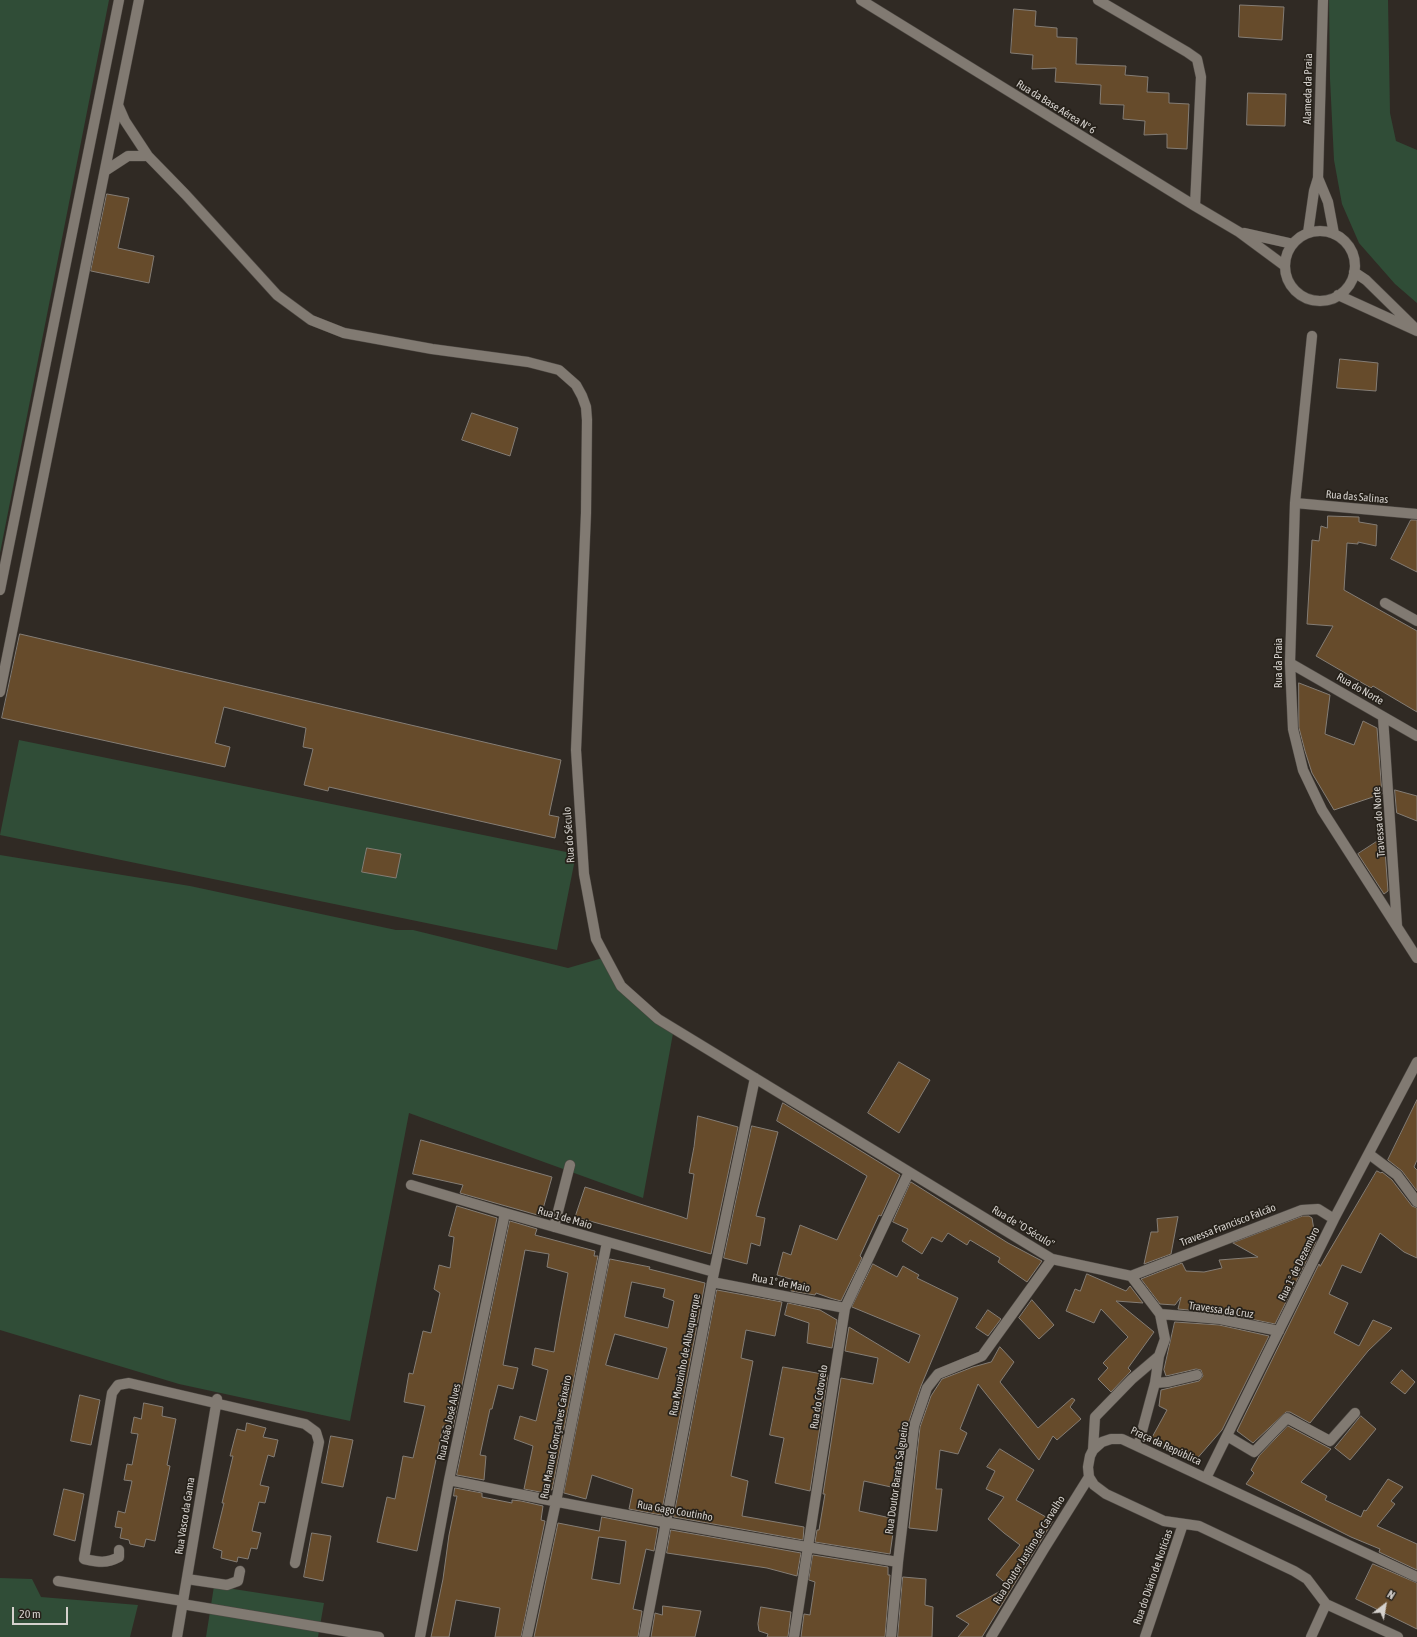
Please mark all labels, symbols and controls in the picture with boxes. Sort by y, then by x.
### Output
street label: Alameda da Praia [1301,53,1315,125]
street label: Rua da Base Aérea Nº 6 [1014,77,1098,137]
street label: Rua das Salinas [1325,488,1389,506]
street label: Rua da Praia [1272,638,1286,688]
street label: Rua do Norte [1334,670,1386,708]
street label: Travessa do Norte [1370,786,1388,858]
street label: Rua do Século [560,806,578,864]
street label: Travessa Francisco Falcão [1178,1201,1278,1249]
street label: Rua de "O Século" [989,1203,1057,1251]
street label: Rua 1 de Maio [536,1204,594,1232]
street label: Rua 1º de Dezembro [1275,1225,1323,1303]
street label: Rua 1° de Maio [751,1271,811,1295]
street label: Rua Mouzinho de Albuquerque [667,1293,703,1417]
street label: Travessa da Cruz [1188,1299,1254,1321]
street label: Rua do Cotovelo [807,1364,831,1430]
street label: Rua Manuel Gonçalves Caixeiro [538,1374,574,1500]
street label: Rua João José Alves [434,1382,464,1462]
street label: Rua Doutor Barata Salgueiro [883,1421,911,1535]
street label: Praça da República [1128,1424,1204,1468]
street label: Rua Vasco da Gama [172,1476,198,1556]
street label: Rua Doutor Justino de Carvalho [990,1493,1068,1607]
street label: Rua Gago Coutinho [636,1498,714,1524]
street label: Rua do Diário de Notícias [1130,1527,1176,1627]
north arrow [1365,1585,1405,1625]
text: N [1385,1588,1397,1602]
scale bar [14,1599,70,1625]
text: 20 m [19,1607,41,1621]

